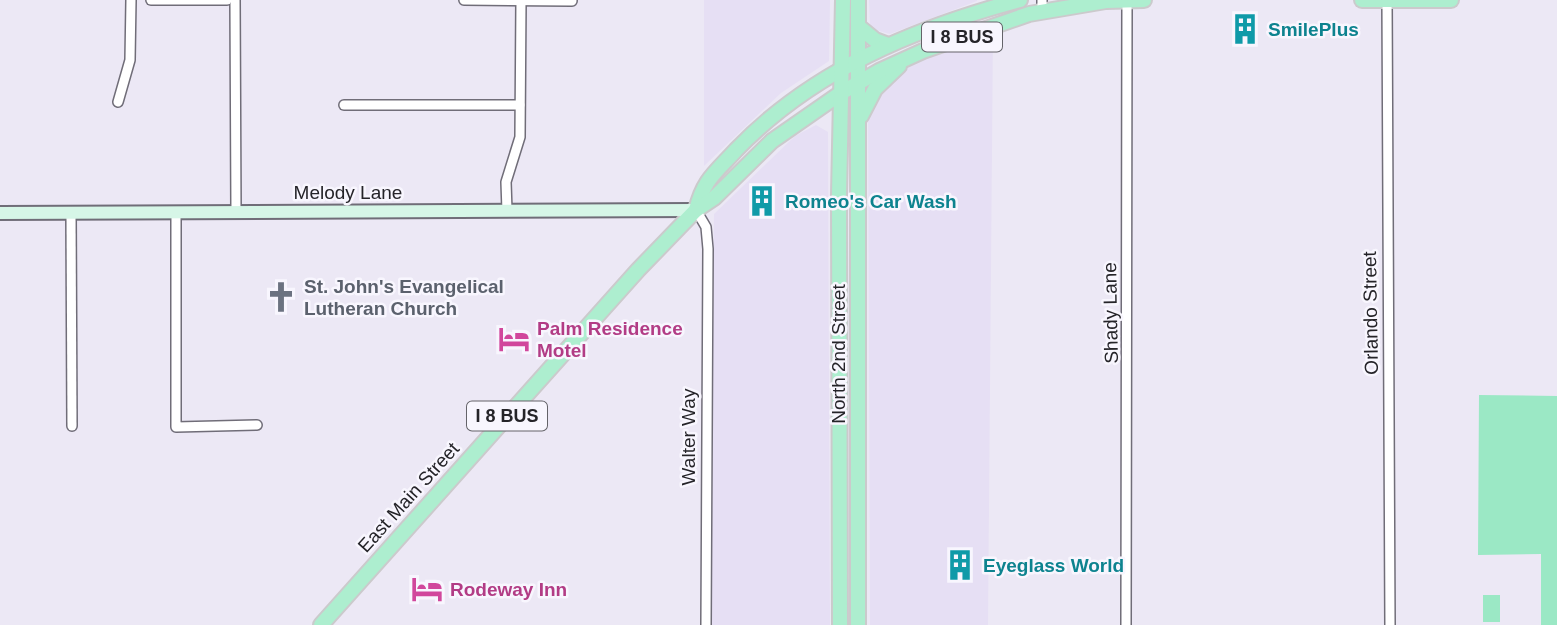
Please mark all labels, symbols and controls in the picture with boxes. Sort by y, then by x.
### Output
building icon: SmilePlus [1228,12,1262,46]
place label: SmilePlus [1268,19,1359,40]
road number: I 8 BUS [922,22,1002,52]
street label: Melody Lane [294,182,402,203]
building icon: Romeo's Car Wash [745,184,779,218]
place label: Romeo's Car Wash [785,191,957,212]
street label: Orlando Street [1359,250,1382,375]
street label: Shady Lane [1099,262,1122,364]
place label: St. John's Evangelical Lutheran Church [304,276,504,319]
church icon: St. John's Evangelical Lutheran Church [264,280,298,314]
street label: North 2nd Street [828,284,849,424]
place label: Palm Residence Motel [537,318,683,361]
hotel icon: Palm Residence Motel [497,322,531,356]
street label: Walter Way [678,388,699,485]
road number: I 8 BUS [467,402,547,430]
street label: East Main Street [354,438,464,557]
building icon: Eyeglass World [943,548,977,582]
place label: Eyeglass World [983,555,1124,576]
hotel icon: Rodeway Inn [410,572,444,606]
place label: Rodeway Inn [450,579,567,600]

